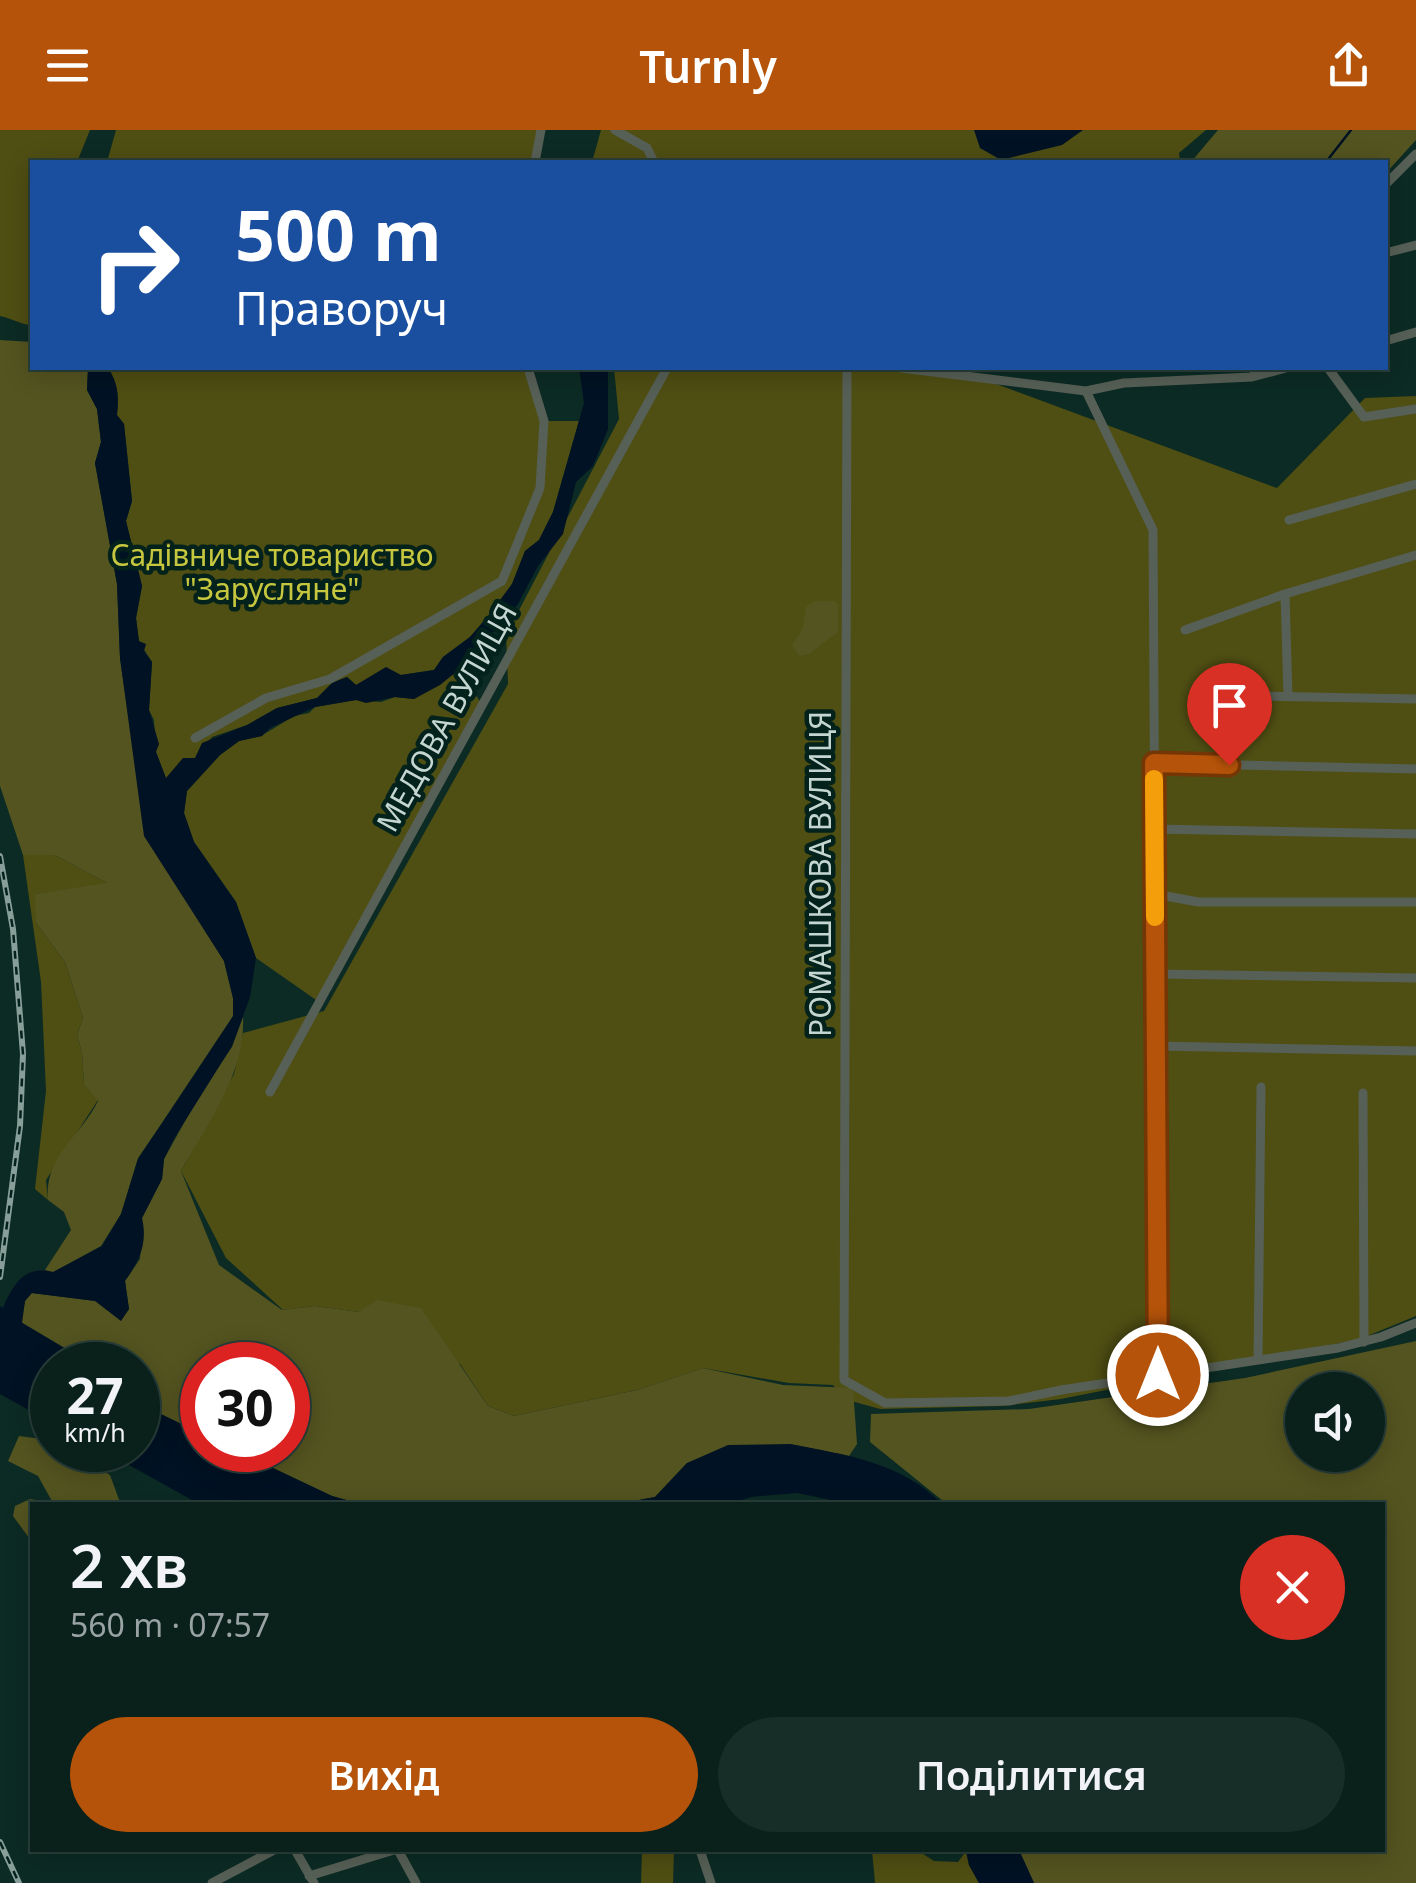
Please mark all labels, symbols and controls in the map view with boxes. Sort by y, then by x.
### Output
text: Turnly [639,35,777,96]
icon: menu [40,38,95,93]
icon: share [1321,38,1376,93]
text: 500 m [235,186,442,282]
icon: right [70,200,200,330]
text: Праворуч [235,277,448,338]
park label: Садівниче товариство "Зарусляне" [110,534,434,609]
street label: МЕДОВА ВУЛИЦЯ [366,595,526,839]
pin [1187,663,1272,766]
icon: arrive [1202,678,1257,733]
street label: РОМАШКОВА ВУЛИЦЯ [799,711,840,1037]
position arrow [1106,1323,1210,1427]
speed limit sign: 30 [180,1342,310,1472]
text: 27 [66,1361,124,1429]
map controls [1285,1372,1385,1472]
button: sound [1285,1372,1385,1472]
text: km/h [64,1415,126,1449]
text: 2 хв [70,1524,188,1606]
button: close [1240,1535,1345,1640]
text: 560 m · 07:57 [70,1603,270,1646]
button: Вихід [70,1717,698,1832]
button: Поділитися [718,1717,1345,1832]

